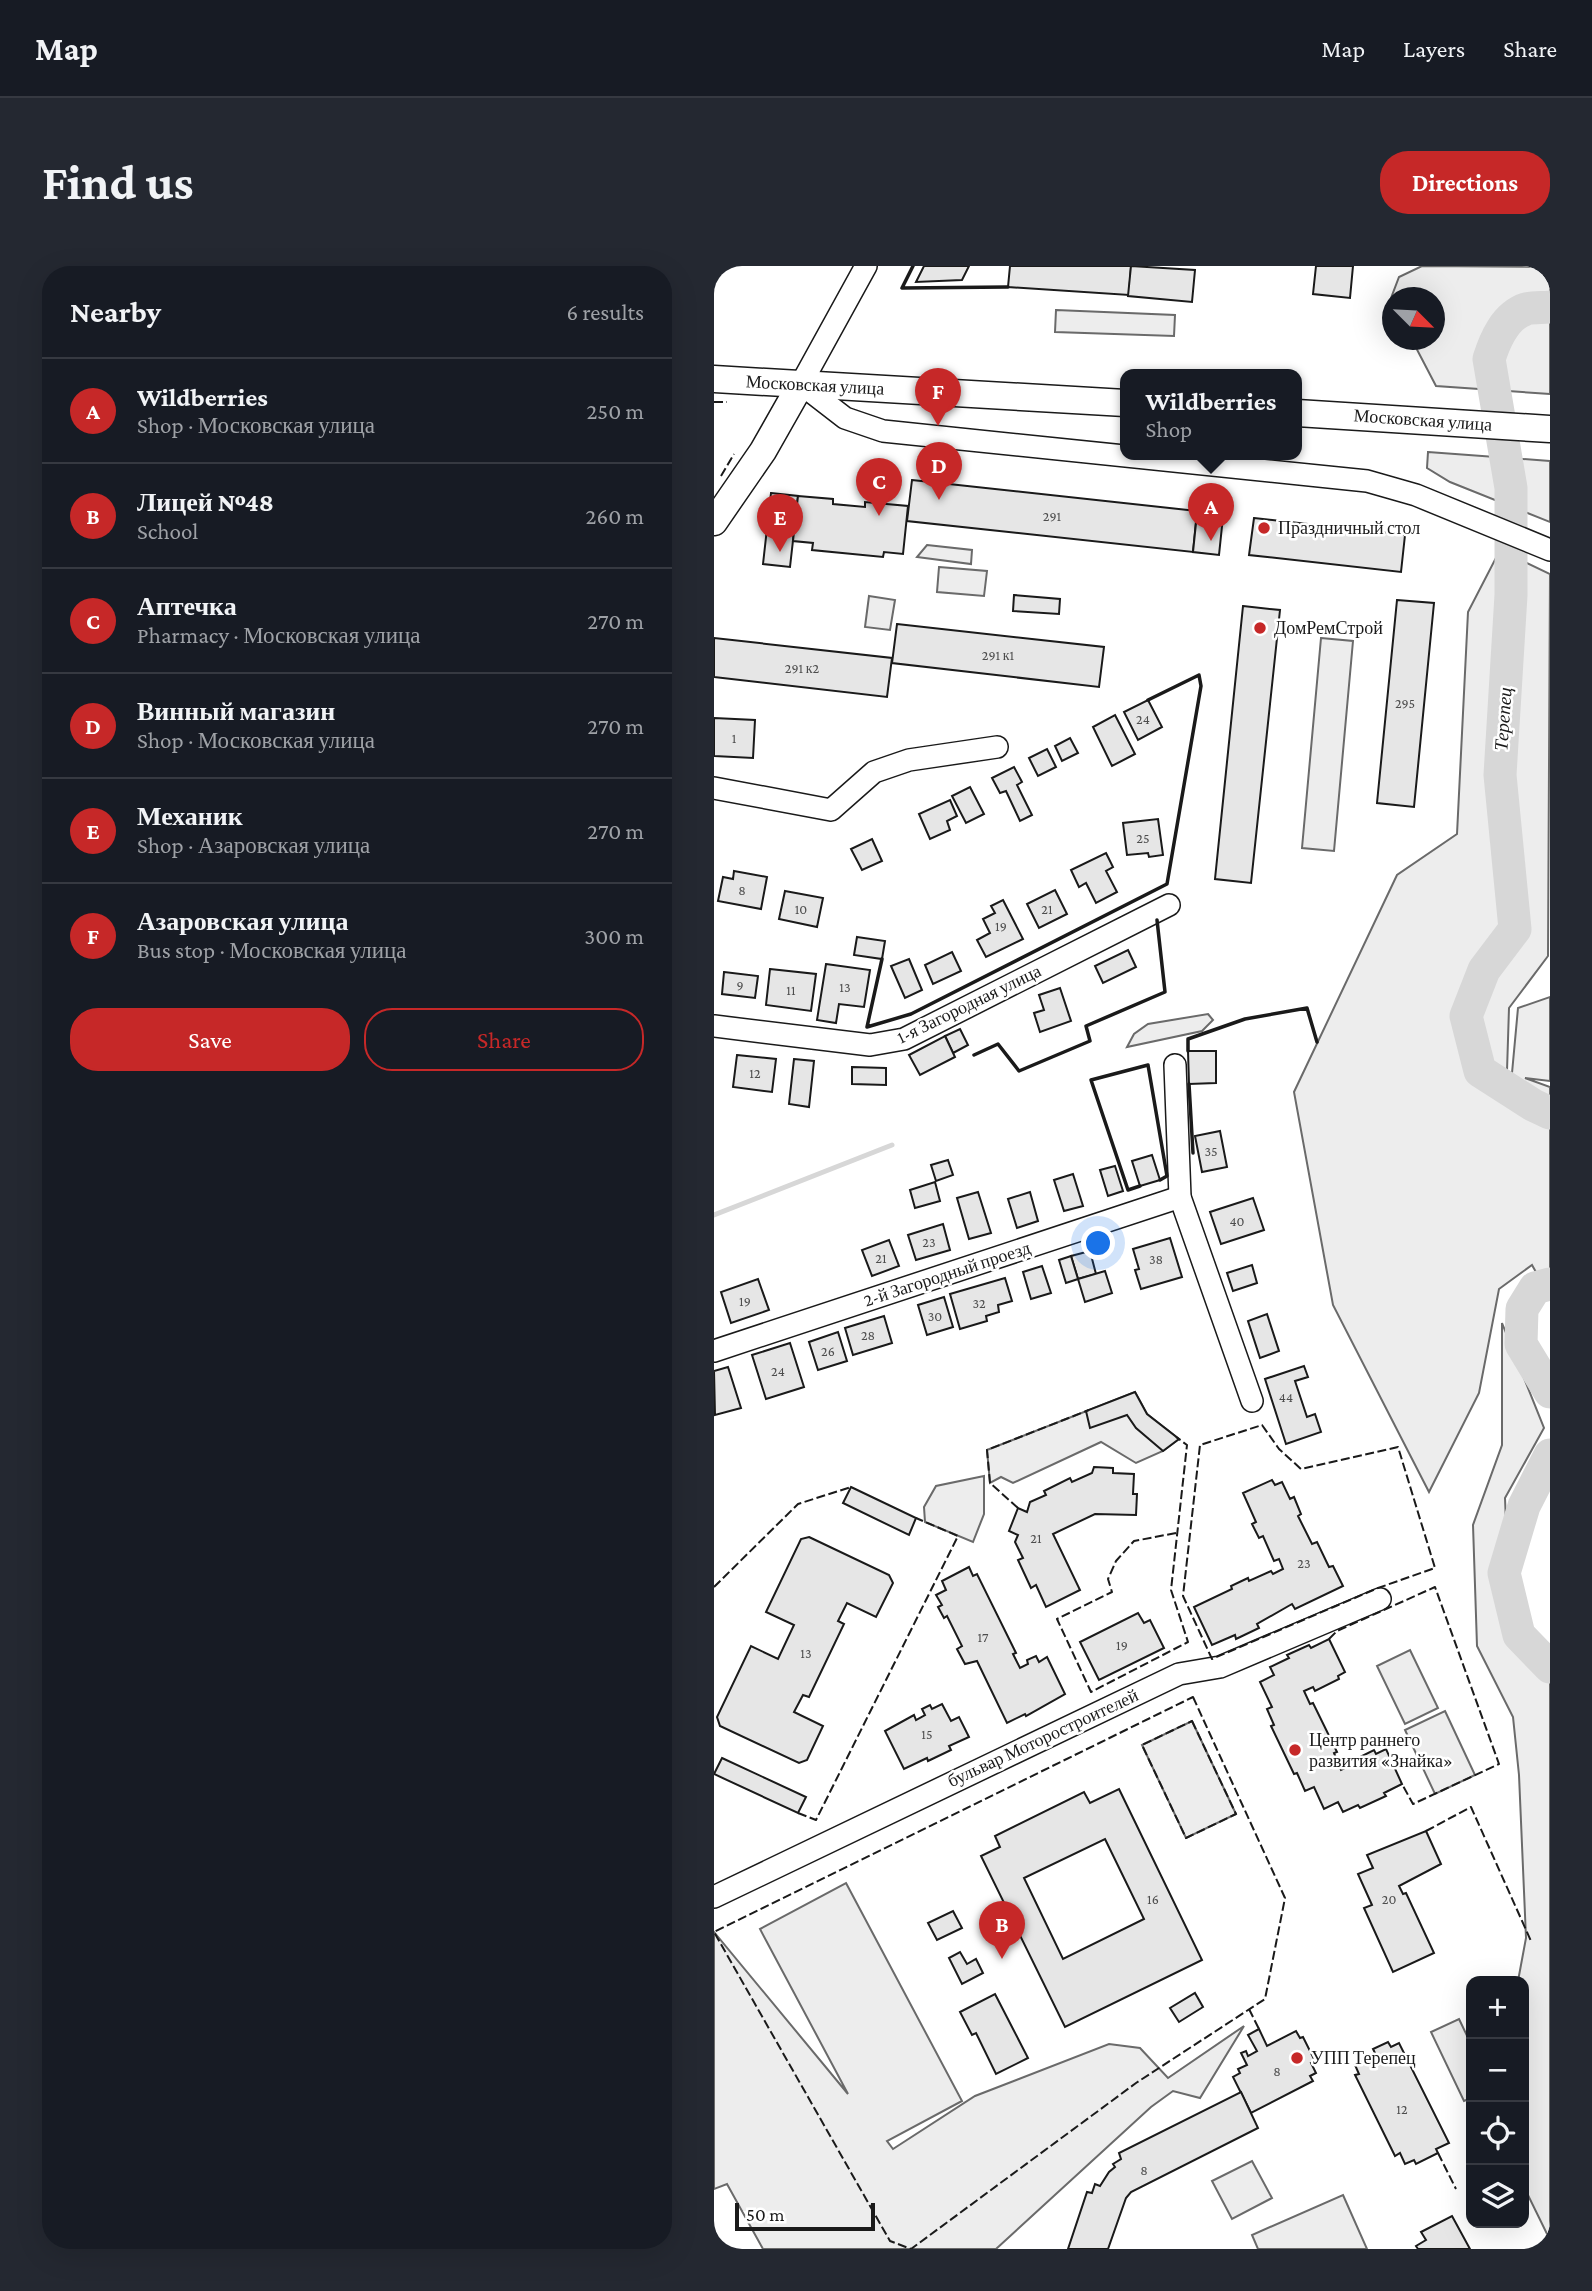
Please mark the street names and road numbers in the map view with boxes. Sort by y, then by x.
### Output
street label: Московская улица [745,371,885,399]
street label: Московская улица [1353,405,1493,435]
street label: 1-я Загородная улица [894,960,1044,1048]
street label: 2-й Загородный проезд [861,1238,1033,1310]
street label: бульвар Моторостроителей [944,1685,1142,1791]

